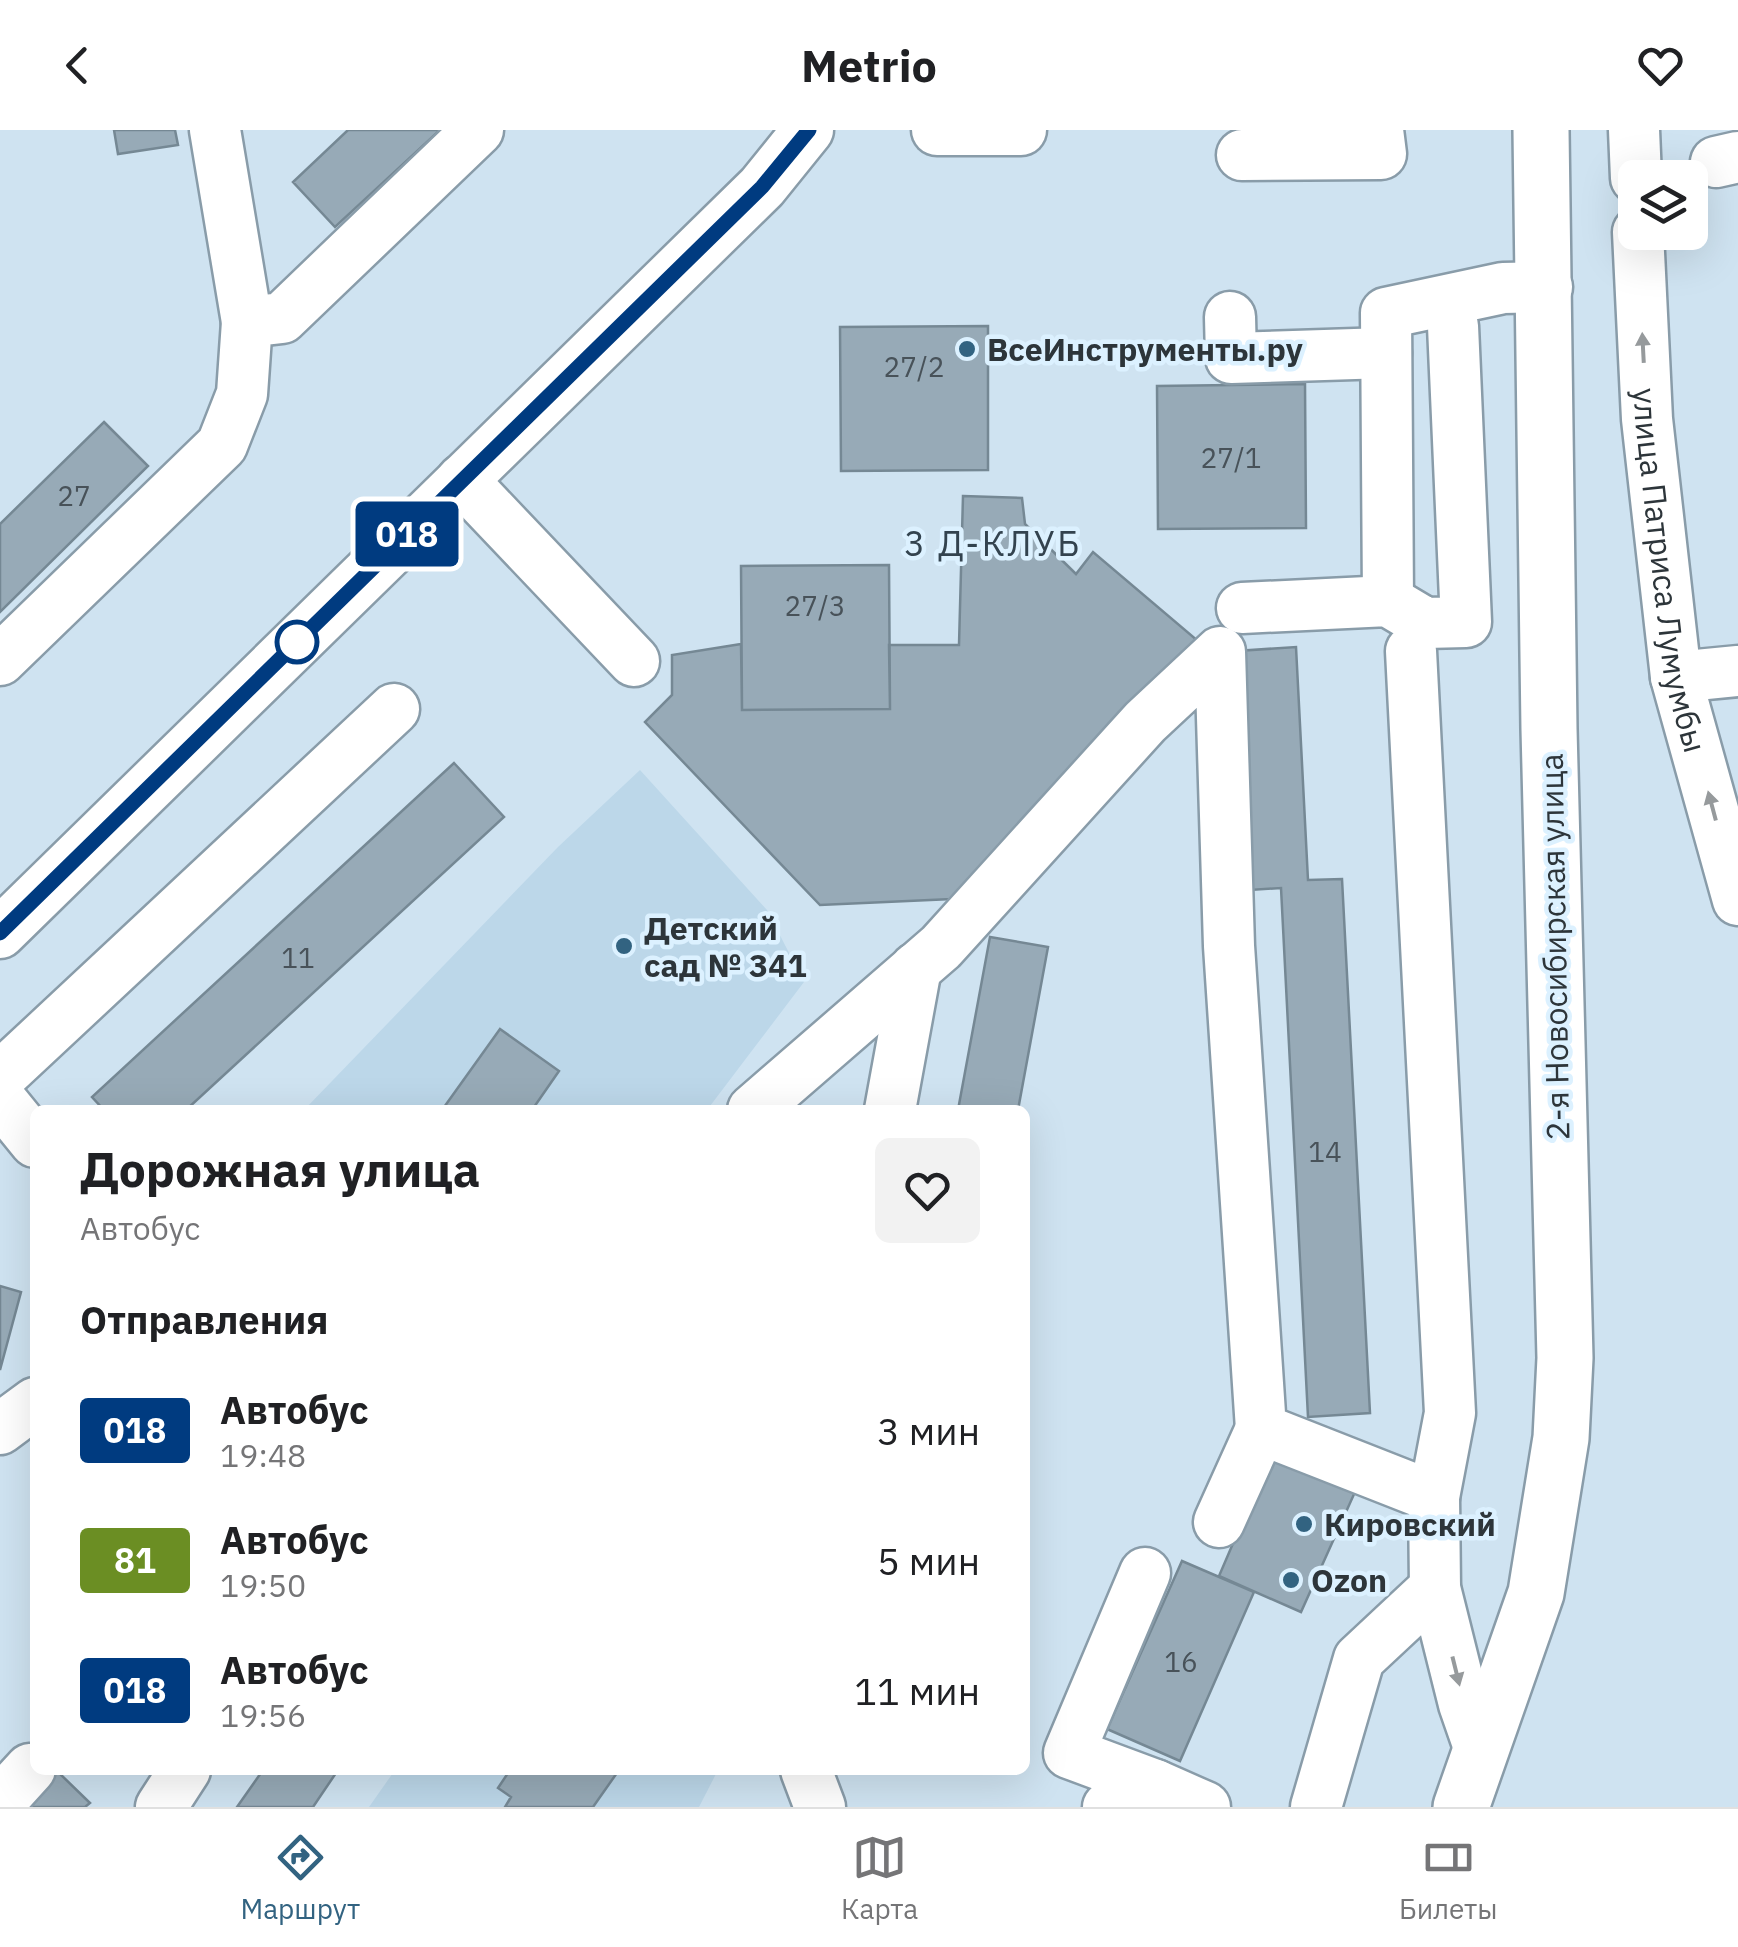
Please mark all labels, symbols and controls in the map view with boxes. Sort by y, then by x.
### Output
text: Metrio [801,36,937,94]
icon: back [50,38,105,93]
icon: heart [1633,38,1688,93]
map controls [1618,160,1708,250]
button: layers [1618,160,1708,250]
place label: ВсеИнструменты.ру [987,328,1303,370]
one-way arrow [1635,331,1651,363]
marker: ВсеИнструменты.ру [956,338,978,360]
house number: 27/2 [883,348,945,385]
street label: улица Патриса Лумумбы [1625,387,1717,757]
house number: 27/1 [1200,439,1262,476]
house number: 27 [57,477,91,514]
line badge: 018 [350,502,464,566]
text: 018 [375,511,439,557]
district label: 3 Д-КЛУБ [904,520,1082,566]
house number: 27/3 [784,587,846,624]
unlabelled marker [276,621,318,663]
street label: 2-я Новосибирская улица [1530,753,1578,1141]
one-way arrow [1704,790,1720,821]
place label: Детский сад № 341 [644,907,807,986]
marker: Детский сад № 341 [613,935,635,957]
house number: 11 [281,939,315,976]
house number: 14 [1308,1133,1342,1170]
text: Дорожная улица [80,1138,480,1200]
button: heart [875,1138,980,1243]
text: Автобус [80,1207,200,1249]
text: Отправления [80,1295,328,1344]
text: Автобус [220,1385,369,1434]
text: 3 мин [877,1406,980,1455]
text: 018 [103,1407,167,1453]
text: 19:48 [220,1434,306,1476]
place label: Кировский [1324,1503,1496,1545]
marker: Кировский [1293,1513,1315,1535]
text: Автобус [220,1515,369,1564]
text: 5 мин [877,1536,980,1585]
text: 81 [114,1537,156,1583]
place label: Ozon [1311,1559,1387,1601]
text: 19:50 [220,1564,306,1606]
marker: Ozon [1280,1569,1302,1591]
house number: 16 [1164,1643,1198,1680]
text: Автобус [220,1645,369,1694]
one-way arrow [1448,1656,1464,1687]
text: 11 мин [854,1666,980,1715]
text: 018 [103,1667,167,1713]
text: 19:56 [220,1694,306,1736]
tab: Маршрут [240,1830,360,1927]
tab: Карта [841,1830,918,1927]
tab: Билеты [1399,1830,1498,1927]

